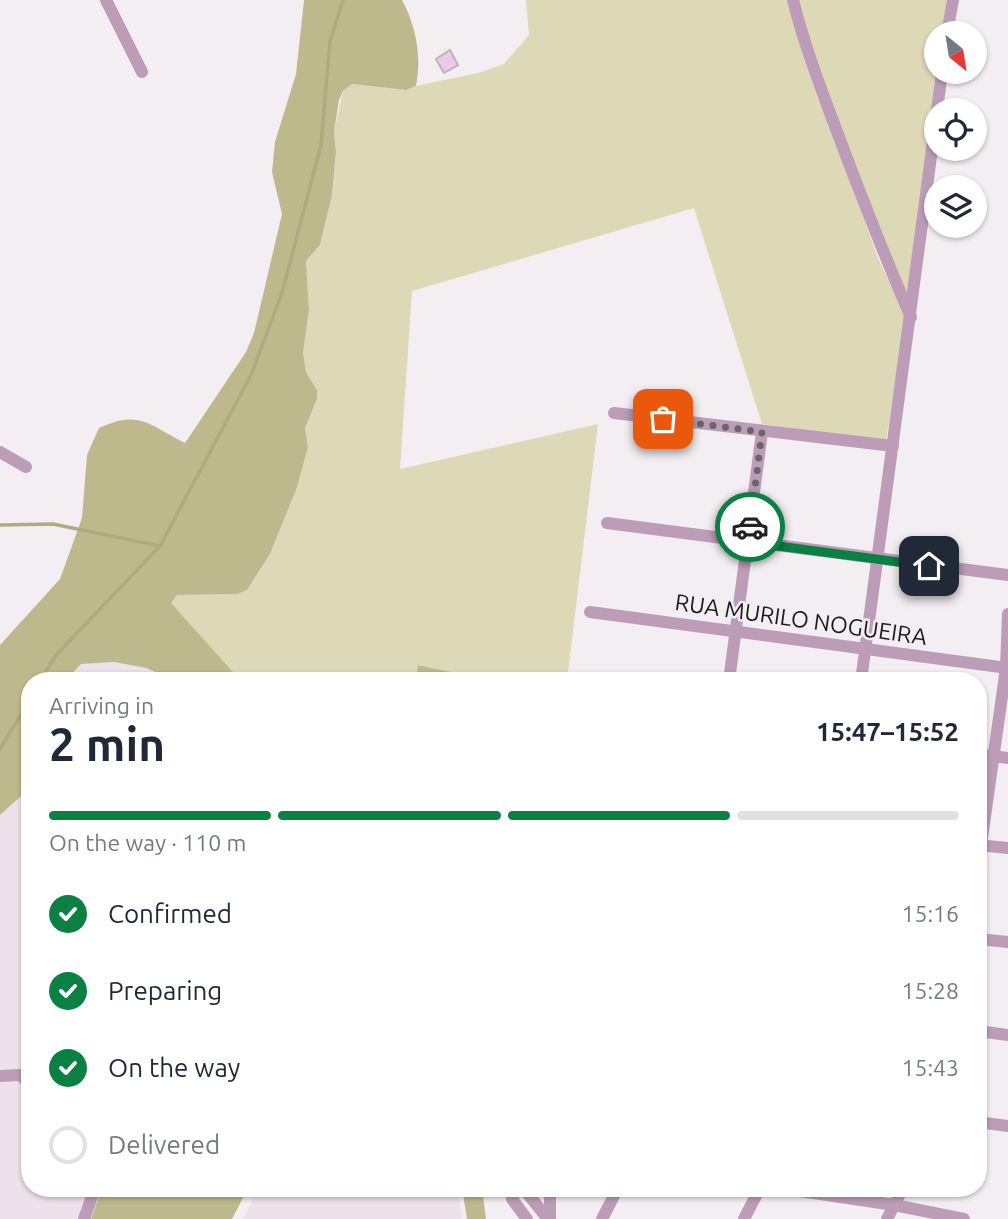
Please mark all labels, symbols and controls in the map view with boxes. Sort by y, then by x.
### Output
north arrow [924,21,987,84]
map controls [924,21,987,238]
button: locate [924,98,987,161]
button: layers [924,175,987,238]
pin [633,389,693,449]
icon: bag [644,400,682,438]
courier [715,492,785,562]
icon: car [731,508,769,546]
pin [899,536,959,596]
icon: home [910,547,948,585]
street label: RUA MURILO NOGUEIRA [673,589,929,649]
text: Arriving in [49,693,154,718]
text: 15:47–15:52 [816,717,959,746]
text: 2 min [49,718,165,770]
text: On the way · 110 m [49,830,246,855]
icon: check [49,895,87,933]
text: Confirmed [108,899,232,928]
text: 15:16 [901,901,959,926]
icon: check [49,972,87,1010]
text: Preparing [108,976,222,1005]
text: 15:28 [901,978,959,1003]
icon: check [49,1049,87,1087]
text: On the way [108,1053,240,1082]
text: 15:43 [901,1055,959,1080]
text: Delivered [108,1130,220,1159]

